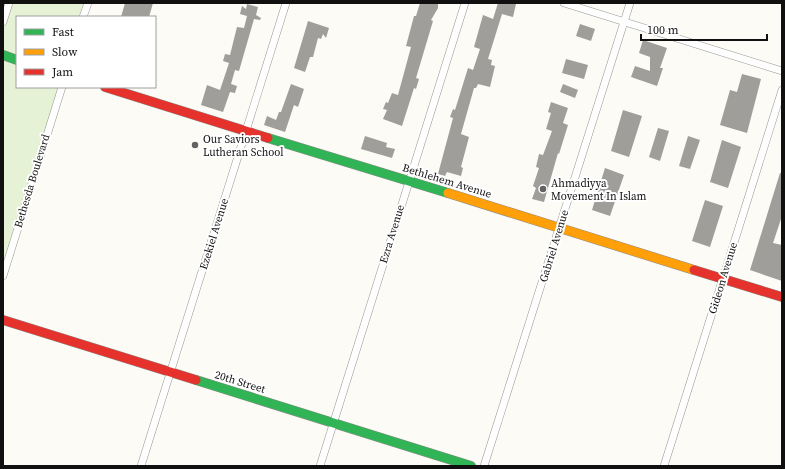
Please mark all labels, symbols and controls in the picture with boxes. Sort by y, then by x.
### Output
legend [16,16,156,88]
scale bar [641,16,767,42]
text: 100 m [647,22,679,38]
text: Fast [52,24,74,40]
text: Slow [52,44,78,60]
text: Jam [51,64,73,80]
street label: Bethesda Boulevard [11,132,54,230]
place label: Our Saviors Lutheran School [203,132,284,160]
marker: Our Saviors Lutheran School [190,140,200,150]
street label: Bethlehem Avenue [401,160,494,202]
place label: Ahmadiyya Movement In Islam [551,176,647,204]
marker: Ahmadiyya Movement In Islam [538,184,548,194]
street label: Ezekiel Avenue [196,196,232,272]
street label: Ezra Avenue [376,203,408,265]
street label: Gabriel Avenue [536,208,572,284]
street label: Gideon Avenue [705,240,741,316]
street label: 20th Street [213,367,268,397]

